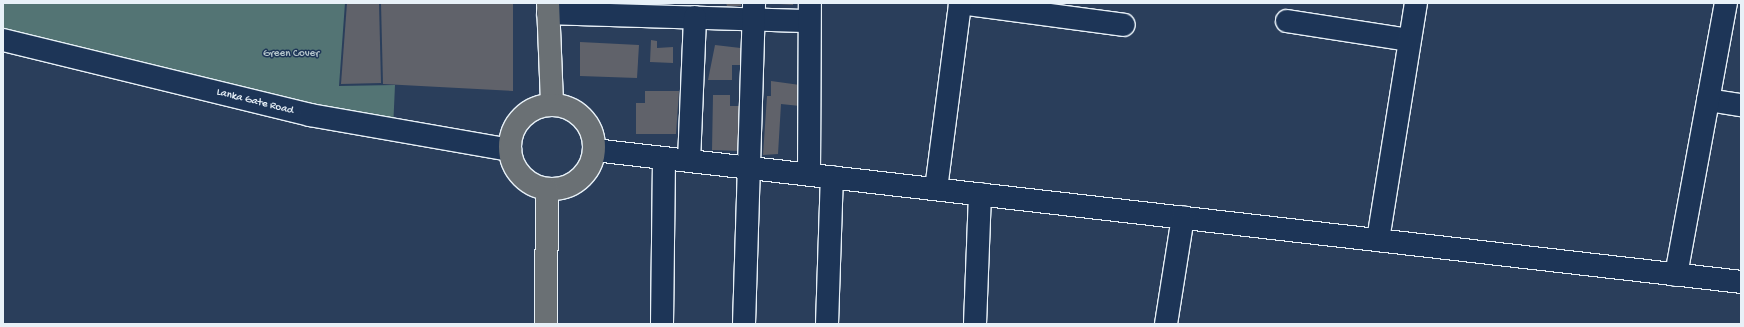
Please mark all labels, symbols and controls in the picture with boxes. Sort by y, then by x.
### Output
park label: Green Cover [263,47,319,61]
street label: Lanka Gate Road [215,86,295,118]

